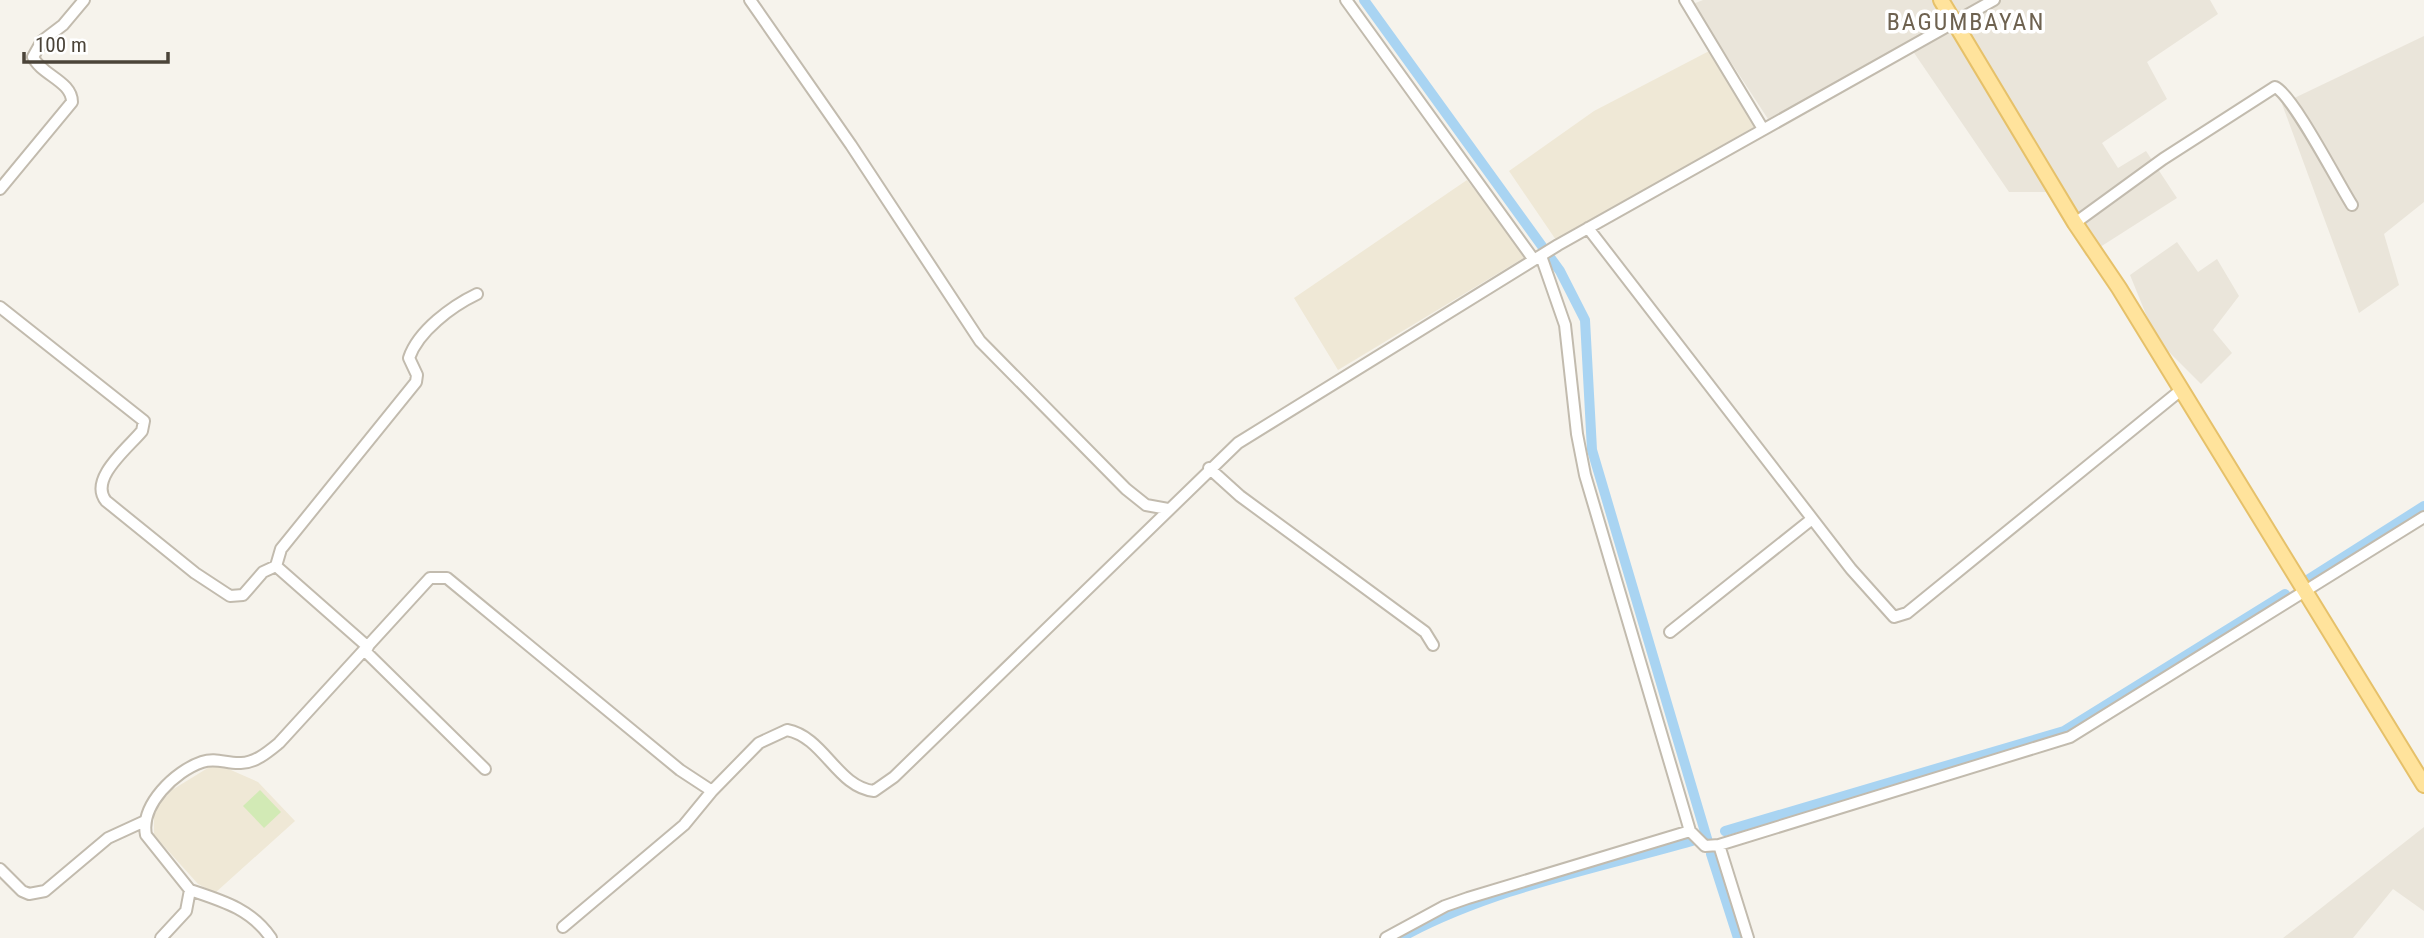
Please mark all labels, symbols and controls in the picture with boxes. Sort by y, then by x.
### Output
district label: BAGUMBAYAN [1887,8,2045,36]
scale bar [24,21,168,65]
text: 100 m [35,33,87,57]

